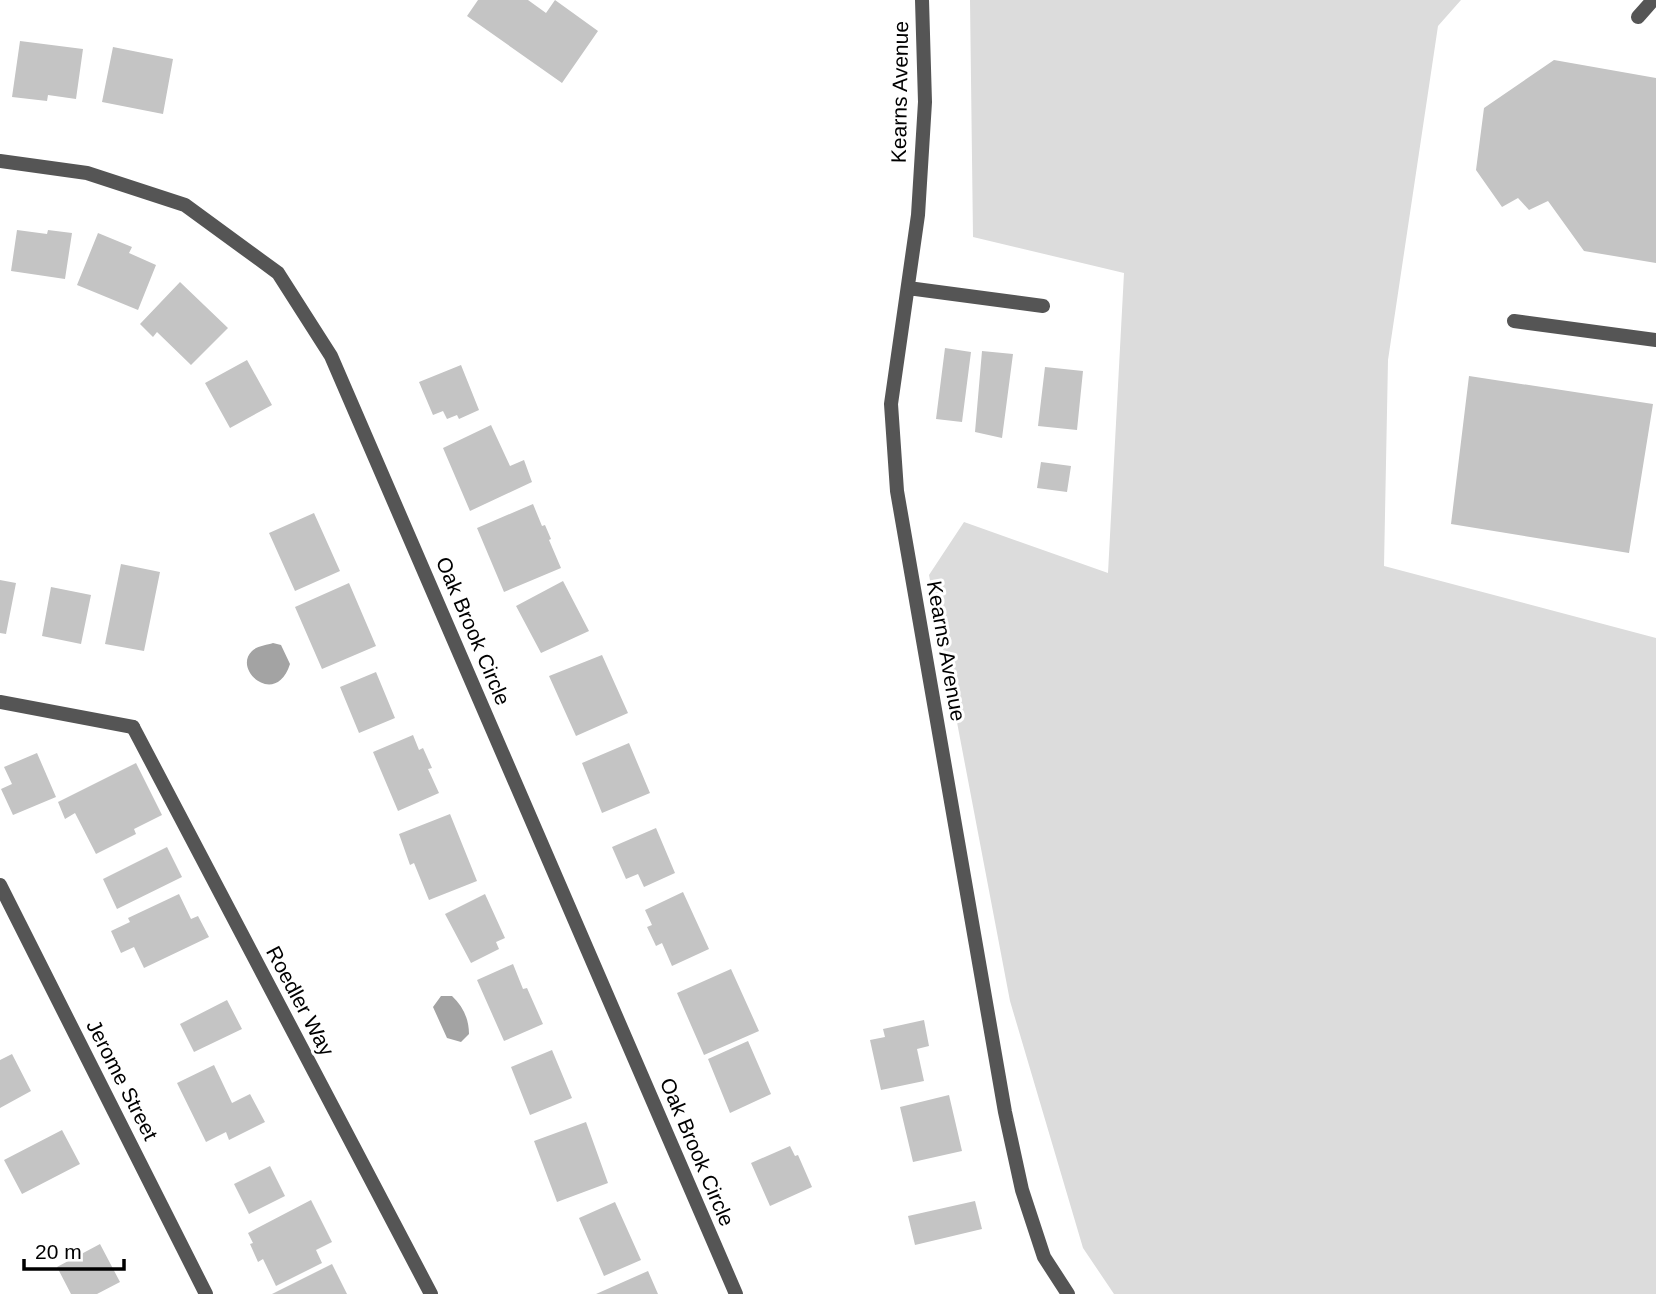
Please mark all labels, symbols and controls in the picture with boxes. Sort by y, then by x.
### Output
street label: Kearns Avenue [887,21,912,163]
street label: Oak Brook Circle [432,553,515,708]
street label: Kearns Avenue [923,579,970,723]
street label: Roedler Way [262,942,339,1060]
street label: Jerome Street [82,1016,163,1144]
street label: Oak Brook Circle [656,1074,739,1229]
scale bar [24,1228,124,1272]
text: 20 m [35,1240,82,1263]

